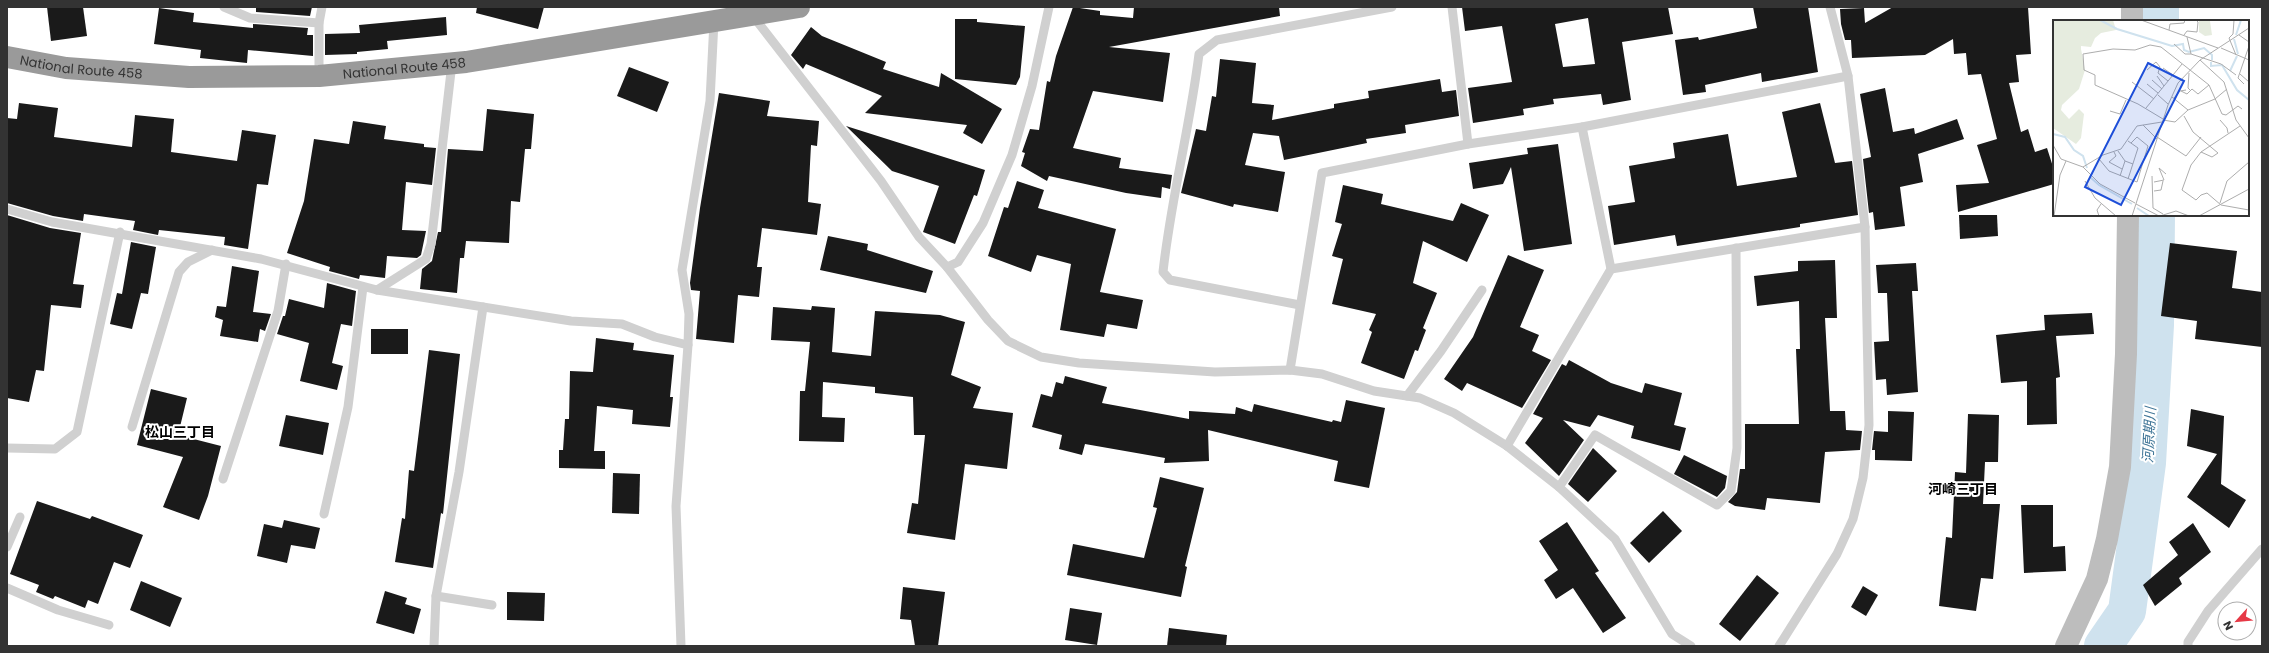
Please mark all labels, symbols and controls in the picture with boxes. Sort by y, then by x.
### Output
inset map [2053,20,2249,216]
street label: National Route 458 [18,50,143,83]
street label: National Route 458 [342,53,467,83]
water label: 河原期川 [2138,405,2161,463]
district label: 松山三丁目 [145,422,215,442]
district label: 河崎三丁目 [1928,479,1998,499]
north arrow [2217,601,2257,641]
text: N [2219,618,2237,633]

